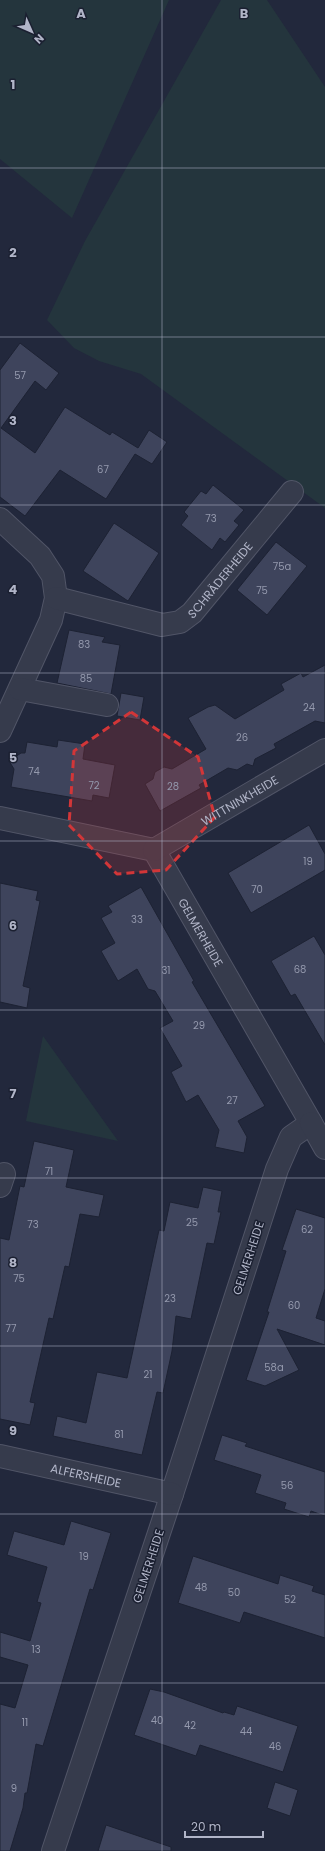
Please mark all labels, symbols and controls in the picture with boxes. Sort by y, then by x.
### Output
text: A [76,4,86,23]
text: B [240,4,249,23]
north arrow [12,12,52,52]
text: N [30,30,48,48]
text: 1 [11,75,15,94]
text: 2 [9,243,17,262]
house number: 57 [14,368,26,383]
text: 3 [9,411,17,430]
house number: 67 [97,462,109,477]
house number: 73 [205,511,217,526]
street label: SCHRÄDERHEIDE [184,538,256,622]
house number: 75a [273,559,291,574]
text: 4 [9,580,18,599]
house number: 75 [256,583,268,598]
house number: 83 [78,637,90,652]
house number: 85 [80,671,92,686]
house number: 24 [303,700,315,715]
house number: 26 [236,730,248,745]
text: 5 [9,748,17,767]
house number: 74 [28,764,40,779]
street label: WITTNINKHEIDE [198,771,281,829]
house number: 72 [88,778,100,793]
house number: 28 [167,779,179,794]
house number: 19 [303,854,313,869]
house number: 70 [251,882,263,897]
street label: GELMERHEIDE [175,895,228,970]
house number: 33 [131,912,143,927]
text: 6 [9,916,17,935]
house number: 68 [294,962,306,977]
house number: 31 [161,963,171,978]
house number: 29 [193,1018,205,1033]
text: 7 [10,1084,17,1103]
house number: 27 [226,1093,238,1108]
house number: 71 [45,1164,53,1179]
house number: 25 [186,1215,198,1230]
house number: 73 [27,1217,39,1232]
street label: GELMERHEIDE [228,1219,268,1297]
house number: 62 [301,1222,313,1237]
text: 8 [9,1253,17,1272]
house number: 75 [13,1271,25,1286]
house number: 23 [164,1291,176,1306]
house number: 60 [288,1298,300,1313]
house number: 77 [6,1321,17,1336]
house number: 58a [264,1360,284,1375]
house number: 21 [144,1367,152,1382]
text: 9 [9,1421,17,1440]
house number: 81 [114,1427,124,1442]
street label: ALFERSHEIDE [49,1459,123,1491]
house number: 56 [281,1478,293,1493]
street label: GELMERHEIDE [128,1527,168,1605]
house number: 19 [79,1549,89,1564]
house number: 48 [195,1580,207,1595]
house number: 50 [228,1585,240,1600]
house number: 52 [284,1592,296,1607]
house number: 13 [31,1642,41,1657]
house number: 40 [151,1713,163,1728]
house number: 11 [22,1715,28,1730]
house number: 42 [184,1718,196,1733]
house number: 44 [240,1724,252,1739]
house number: 46 [269,1739,281,1754]
house number: 9 [11,1781,17,1796]
scale bar [185,1813,263,1839]
text: 20 m [191,1818,221,1835]

